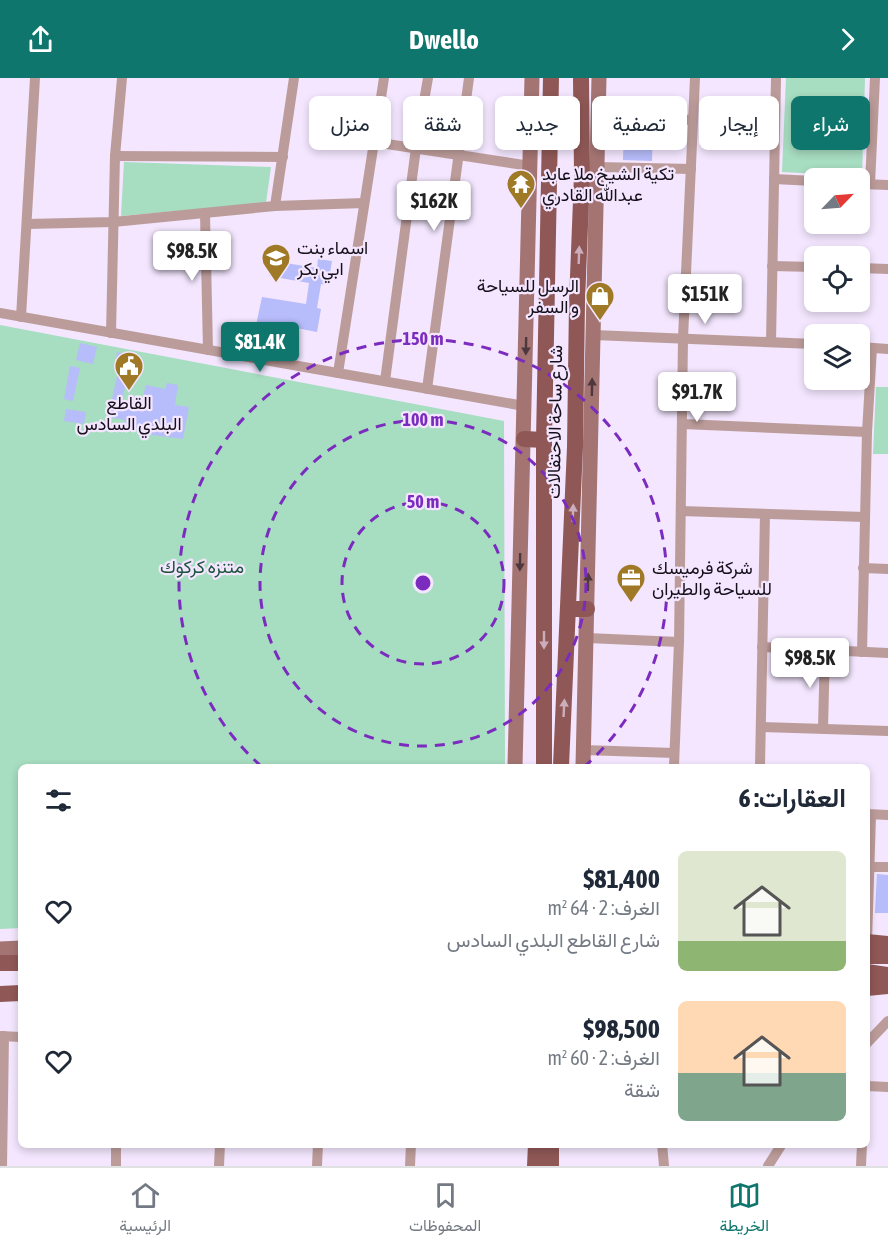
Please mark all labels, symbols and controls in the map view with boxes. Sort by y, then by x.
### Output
icon: share [24,23,57,56]
icon: forward [831,23,864,56]
text: Dwello [409,24,479,55]
chip: منزل [309,96,391,150]
chip: شقة [403,96,483,150]
chip: جديد [495,96,580,150]
chip: تصفية [592,96,687,150]
chip: إيجار [699,96,779,150]
chip: شراء [791,96,870,150]
place label: تكية الشيخ ملا عابد عبدالله القادري [542,163,674,210]
temple icon: تكية الشيخ ملا عابد عبدالله القادري [505,168,537,210]
north arrow [804,168,870,234]
map controls [804,168,870,390]
pin: $162K [392,181,476,232]
text: $162K [411,189,457,212]
pin: $98.5K [143,231,241,282]
place label: اسماء بنت ابي بكر [296,237,368,284]
text: $98.5K [167,239,217,262]
school or university icon: اسماء بنت ابي بكر [260,242,292,284]
one-way arrow [574,246,583,265]
button: locate [804,246,870,312]
pin: $151K [663,274,747,325]
place label: الرسل للسياحة و السفر [477,275,579,318]
shop icon: الرسل للسياحة و السفر [584,280,616,322]
text: $151K [682,282,728,305]
pin: $81.4K [211,322,309,373]
button: layers [804,324,870,390]
text: 150 m [403,328,443,349]
text: $81.4K [235,330,285,353]
one-way arrow [521,337,530,356]
street label: شارع ساحة الاحتفالات [543,345,568,499]
public building icon: القاطع البلدي السادس [113,350,145,392]
pin: $91.7K [648,372,746,423]
one-way arrow [588,378,597,397]
text: $91.7K [672,380,722,403]
place label: القاطع البلدي السادس [76,392,182,439]
text: 100 m [403,409,443,430]
text: 50 m [407,491,439,512]
one-way arrow [568,504,577,523]
one-way arrow [516,553,525,572]
park label: متنزه كركوك [160,556,244,578]
place label: شركة فرميسك للسياحة والطيران [652,557,772,600]
office icon: شركة فرميسك للسياحة والطيران [615,562,647,604]
centre of rings [413,573,433,593]
one-way arrow [583,573,593,592]
one-way arrow [539,631,549,650]
pin: $98.5K [761,638,859,689]
text: $98.5K [785,646,835,669]
one-way arrow [559,699,568,718]
text: العقارات: 6 [738,783,846,813]
icon: filters [42,784,75,817]
text: $81,400 [583,864,660,894]
icon: home [726,875,798,947]
icon: heart [42,895,75,928]
text: الغرف: 2 · 64 m² [547,896,660,919]
text: شارع القاطع البلدي السادس [447,928,660,951]
text: $98,500 [583,1014,660,1044]
icon: home [726,1025,798,1097]
icon: heart [42,1045,75,1078]
text: الغرف: 2 · 60 m² [547,1046,660,1069]
text: شقة [624,1078,660,1101]
tab: الرئيسية [119,1179,171,1240]
tab: المحفوظات [409,1179,481,1240]
tab: الخريطة [719,1179,769,1240]

